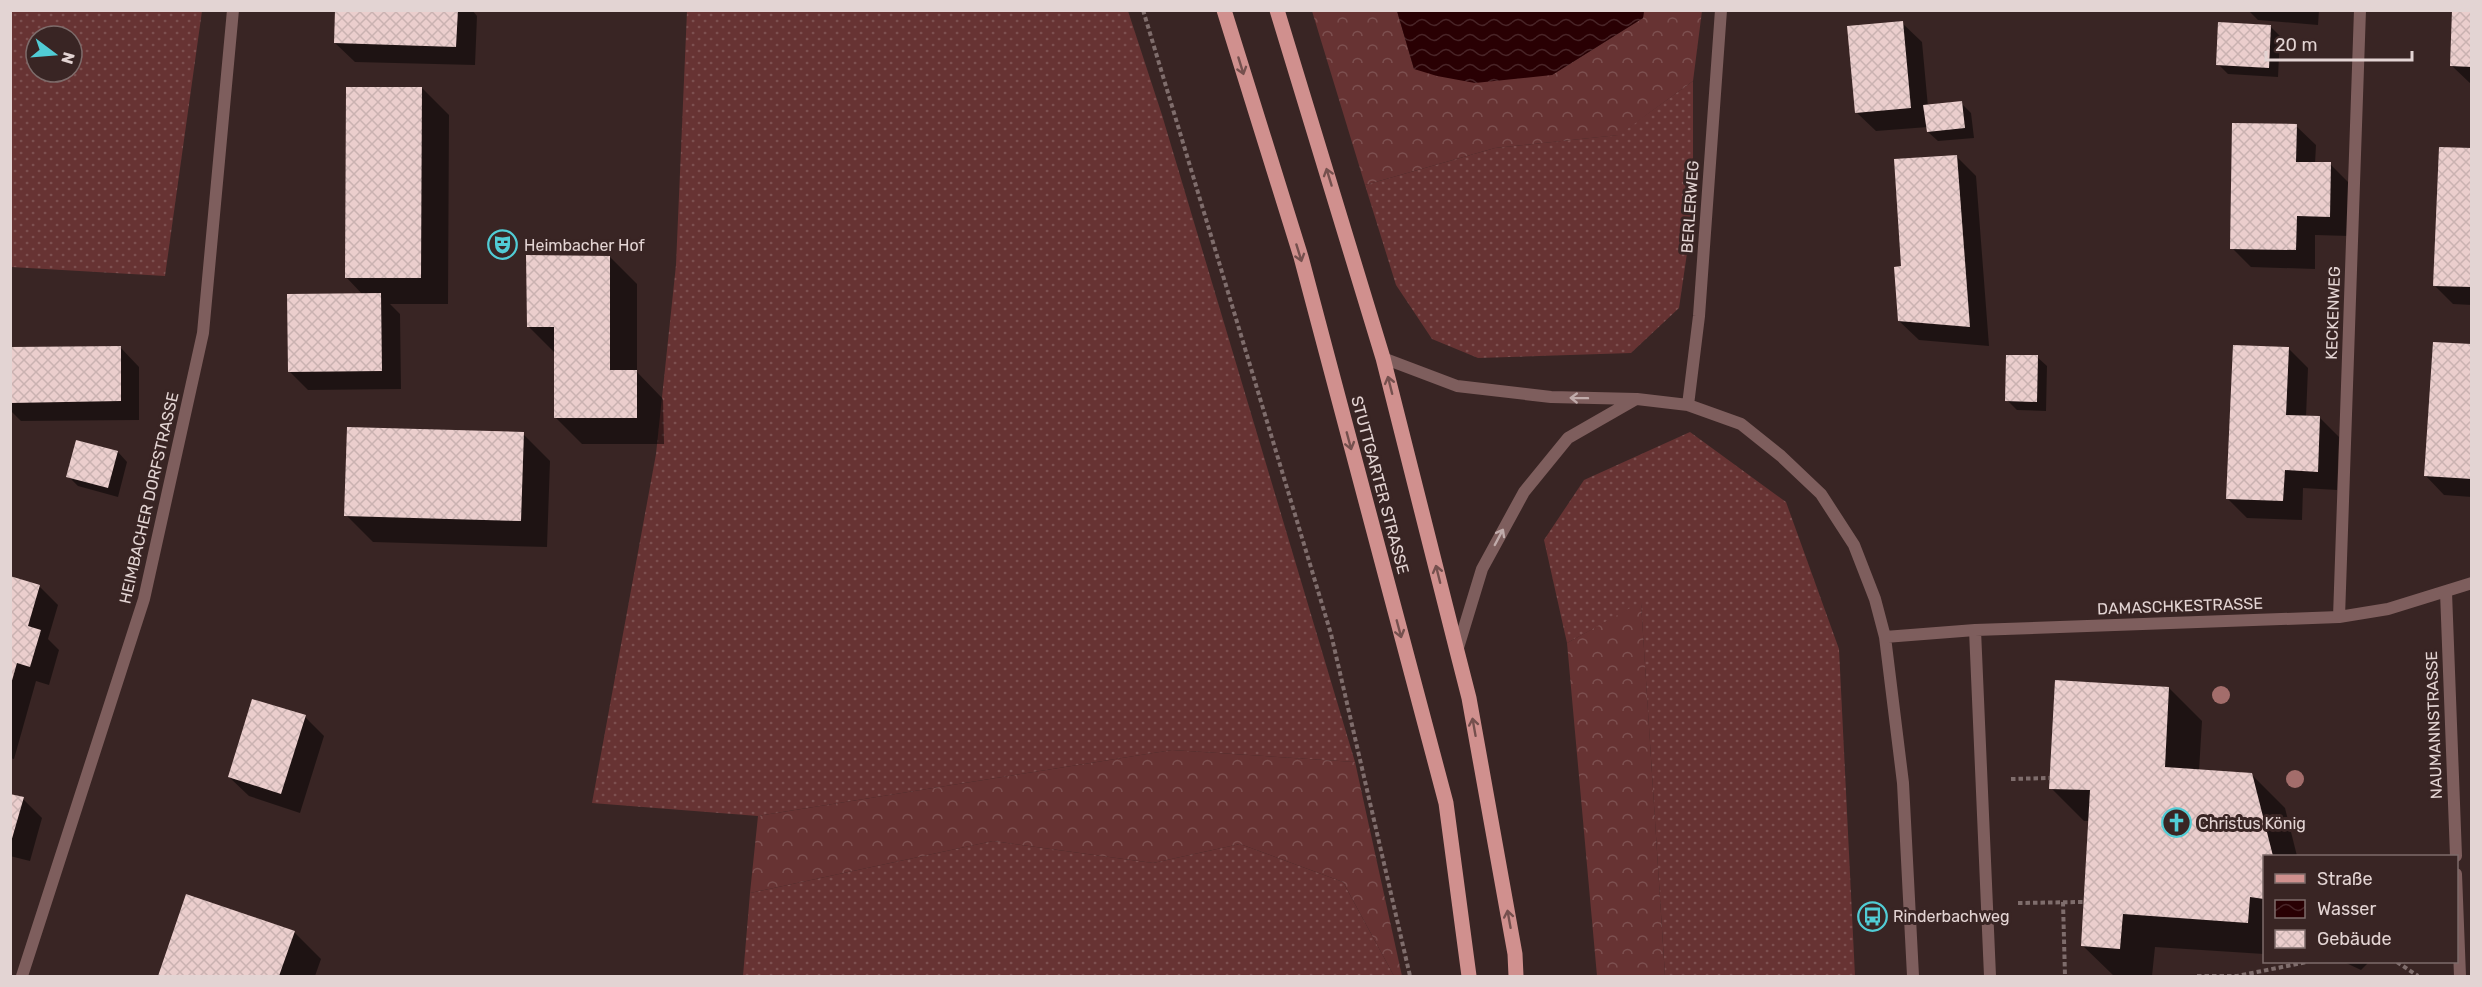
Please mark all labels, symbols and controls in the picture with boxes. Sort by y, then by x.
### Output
north arrow [24,24,84,84]
scale bar [2266,24,2412,62]
text: 20 m [2275,34,2317,56]
text: N [57,50,79,66]
one-way arrow [1236,56,1247,75]
street label: BERLERWEG [1677,160,1703,254]
one-way arrow [1322,168,1333,187]
theatre icon: Heimbacher Hof [487,229,519,261]
place label: Heimbacher Hof [524,236,646,255]
one-way arrow [1294,243,1305,262]
street label: KECKENWEG [2322,266,2344,360]
one-way arrow [1383,375,1395,394]
street label: HEIMBACHER DORFSTRASSE [115,390,183,606]
one-way arrow [1569,392,1589,404]
street label: STUTTGARTER STRASSE [1347,394,1413,576]
one-way arrow [1344,431,1356,450]
one-way arrow [1494,528,1506,546]
one-way arrow [1431,564,1443,583]
street label: DAMASCHKESTRASSE [2097,594,2263,618]
one-way arrow [1394,620,1406,639]
street label: NAUMANNSTRASSE [2422,651,2446,799]
one-way arrow [1468,717,1479,737]
church icon: Christus König [2161,807,2193,839]
place label: Christus König [2198,814,2306,833]
legend [2263,855,2458,963]
text: Straße [2317,868,2373,890]
text: Wasser [2317,898,2376,920]
bus stop icon: Rinderbachweg [1856,900,1888,932]
place label: Rinderbachweg [1893,907,2010,926]
one-way arrow [1503,909,1514,929]
text: Gebäude [2317,928,2392,950]

